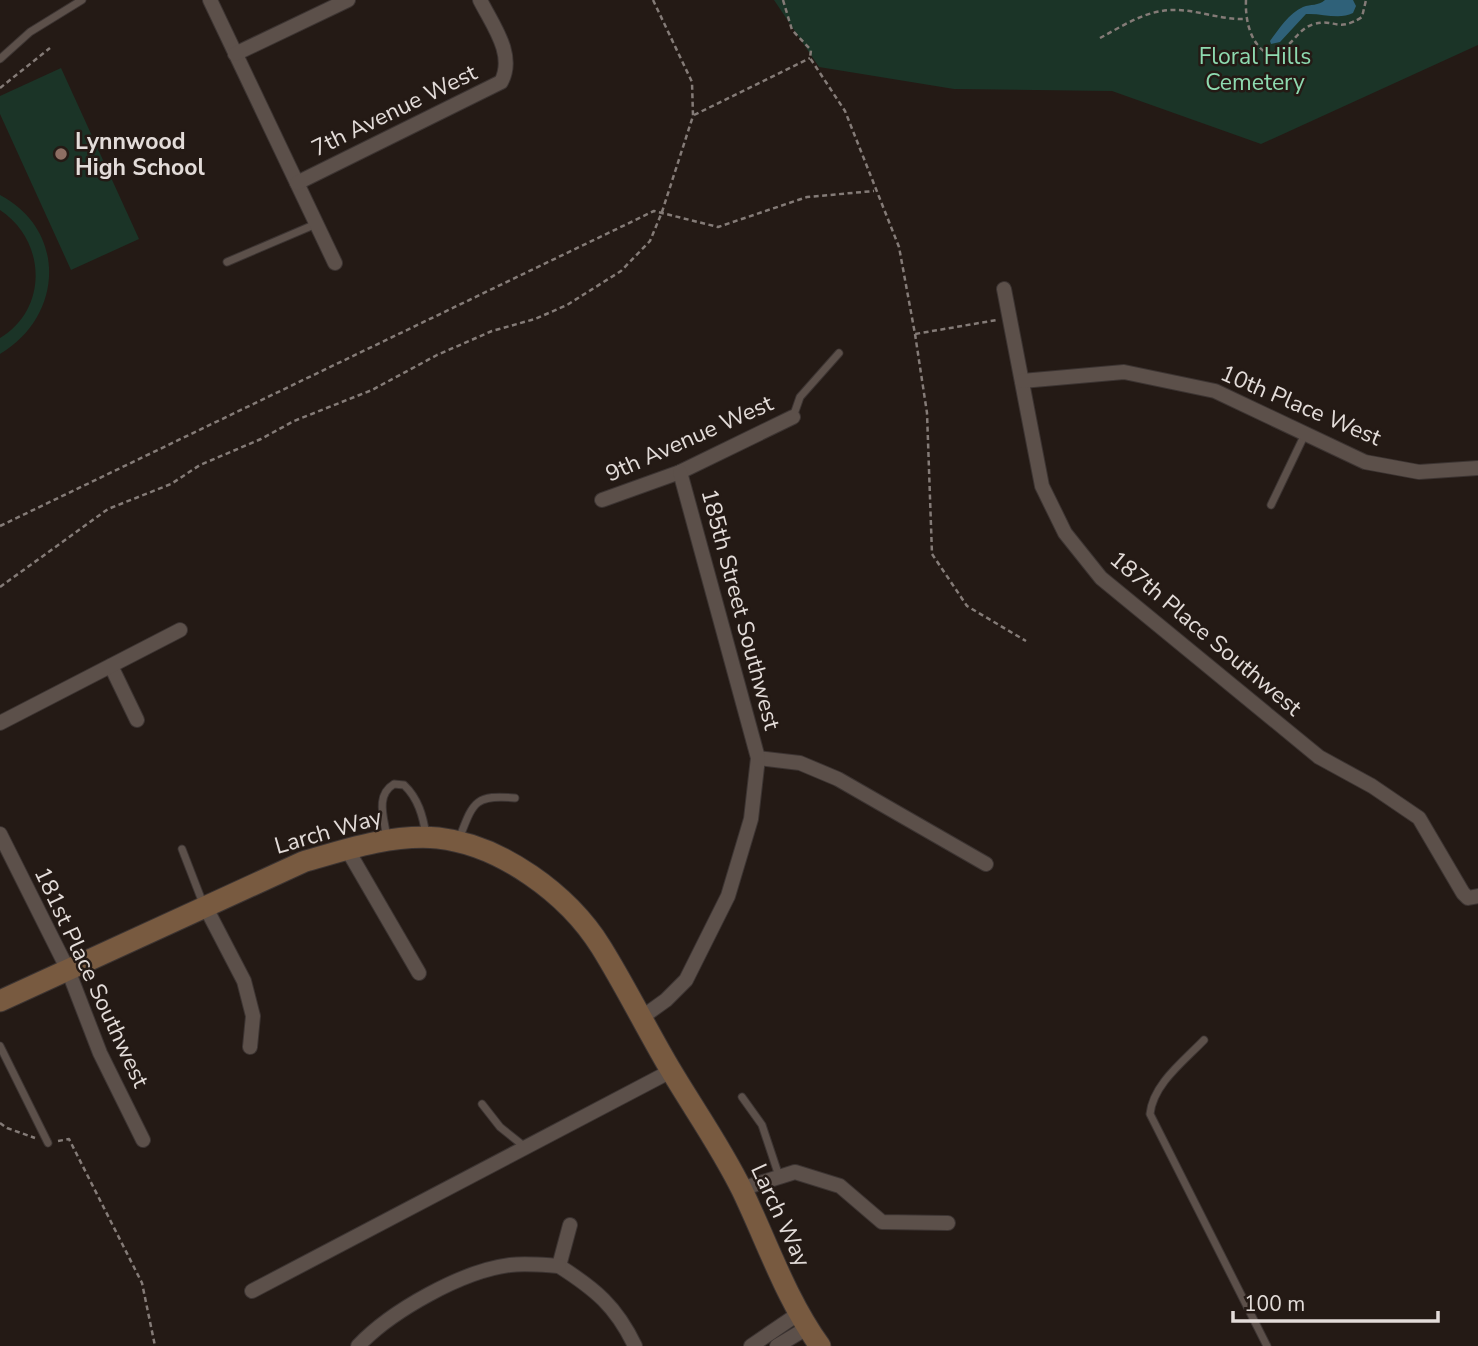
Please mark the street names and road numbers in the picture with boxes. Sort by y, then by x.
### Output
street label: 7th Avenue West [306,57,483,164]
street label: 10th Place West [1216,358,1387,454]
street label: 9th Avenue West [601,387,779,489]
street label: 185th Street Southwest [693,485,788,734]
street label: 187th Place Southwest [1103,544,1309,724]
street label: Larch Way [271,801,386,862]
street label: 181st Place Southwest [27,862,157,1093]
street label: Larch Way [743,1159,818,1272]

